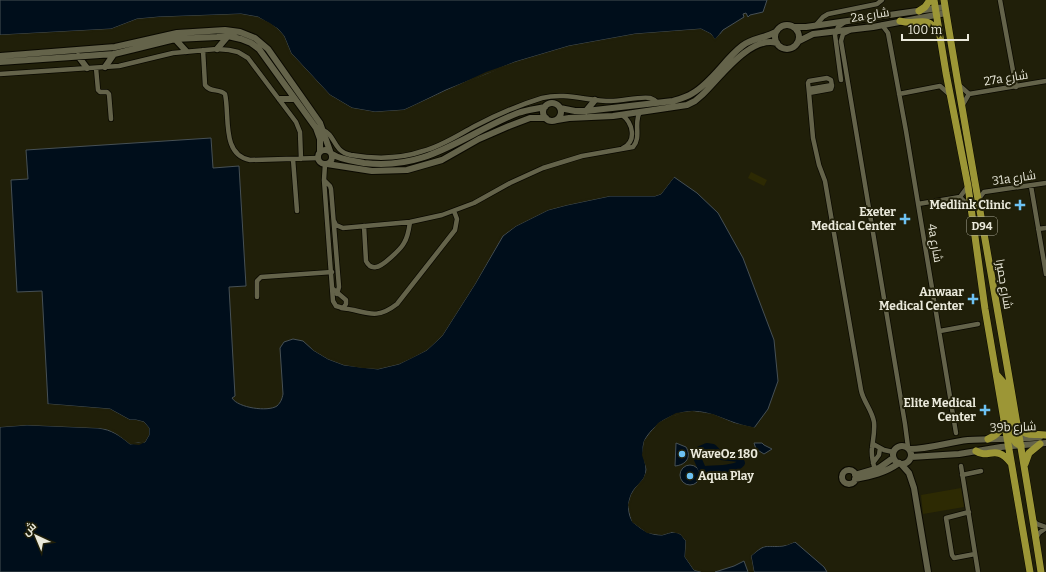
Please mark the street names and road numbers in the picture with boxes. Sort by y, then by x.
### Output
street label: 2a شارع [850,5,890,26]
street label: 27a شارع [983,68,1029,89]
street label: 31a شارع [991,168,1037,189]
road number: D94 [967,217,997,235]
street label: 4a شارع [924,222,945,264]
street label: شارع جميرا [992,258,1015,310]
street label: 39b شارع [990,419,1037,436]

